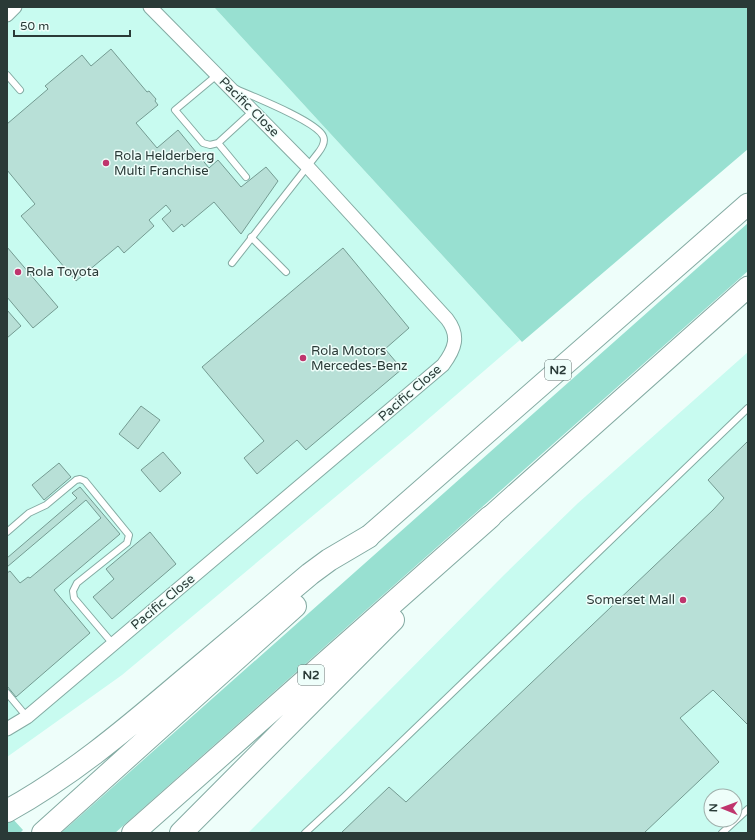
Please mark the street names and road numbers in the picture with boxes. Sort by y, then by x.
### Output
street label: Pacific Close [216,74,282,140]
road number: N2 [545,360,571,380]
street label: Pacific Close [375,361,445,425]
street label: Pacific Close [128,571,198,633]
road number: N2 [298,665,324,685]

